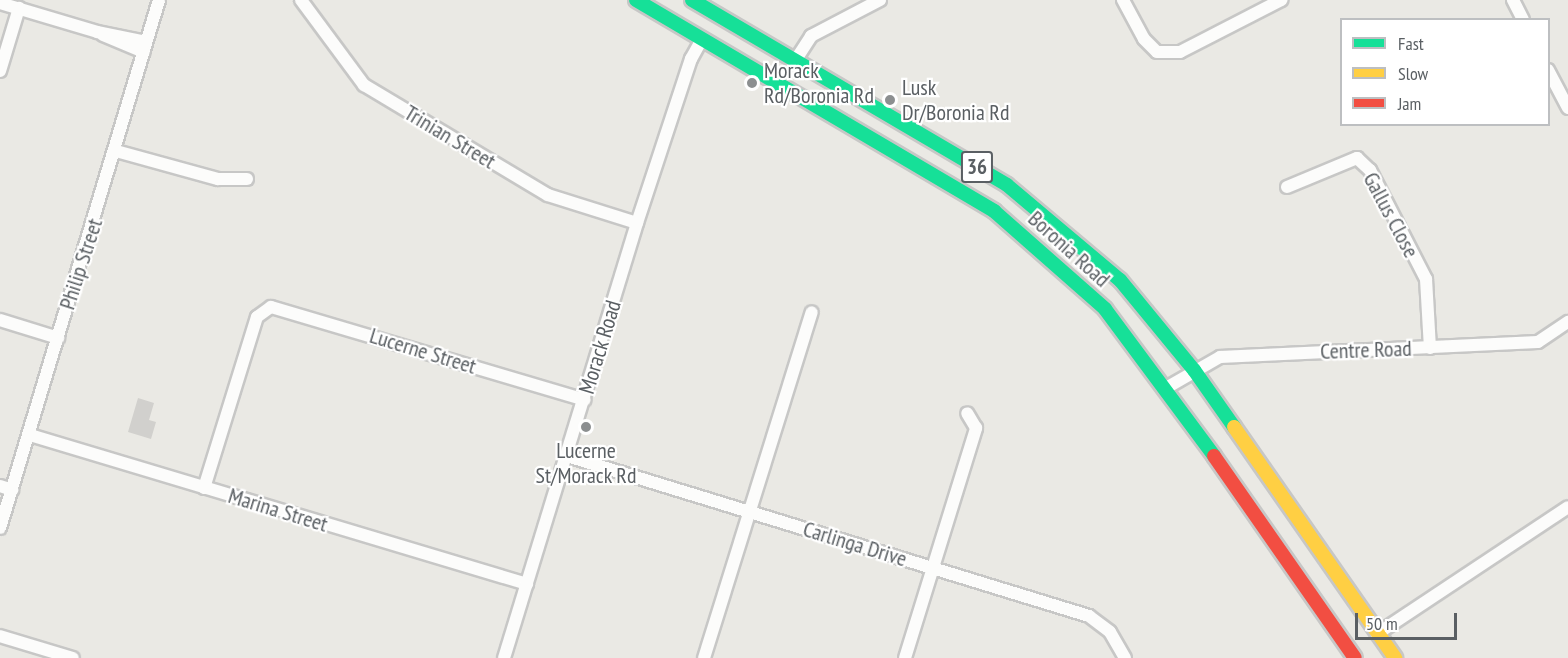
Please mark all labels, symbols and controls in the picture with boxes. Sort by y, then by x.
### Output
legend [1340,18,1550,126]
text: Fast [1398,32,1424,55]
place label: Morack Rd/Boronia Rd [764,57,874,108]
text: Slow [1398,62,1428,85]
place label: Lusk Dr/Boronia Rd [902,74,1009,125]
marker: Morack Rd/Boronia Rd [745,76,759,90]
text: Jam [1398,92,1421,115]
marker: Lusk Dr/Boronia Rd [883,93,897,107]
street label: Trinian Street [400,99,500,175]
road number: 36 [960,149,994,185]
street label: Gallus Close [1358,168,1424,262]
street label: Boronia Road [1023,205,1115,293]
street label: Philip Street [54,215,108,313]
street label: Morack Road [573,297,627,397]
street label: Lucerne Street [367,322,479,380]
street label: Centre Road [1320,335,1412,365]
marker: Lucerne St/Morack Rd [579,420,593,434]
place label: Lucerne St/Morack Rd [535,437,637,488]
street label: Marina Street [225,482,331,538]
street label: Carlinga Drive [800,516,910,572]
scale bar [1358,601,1460,639]
text: 50 m [1366,612,1398,635]

